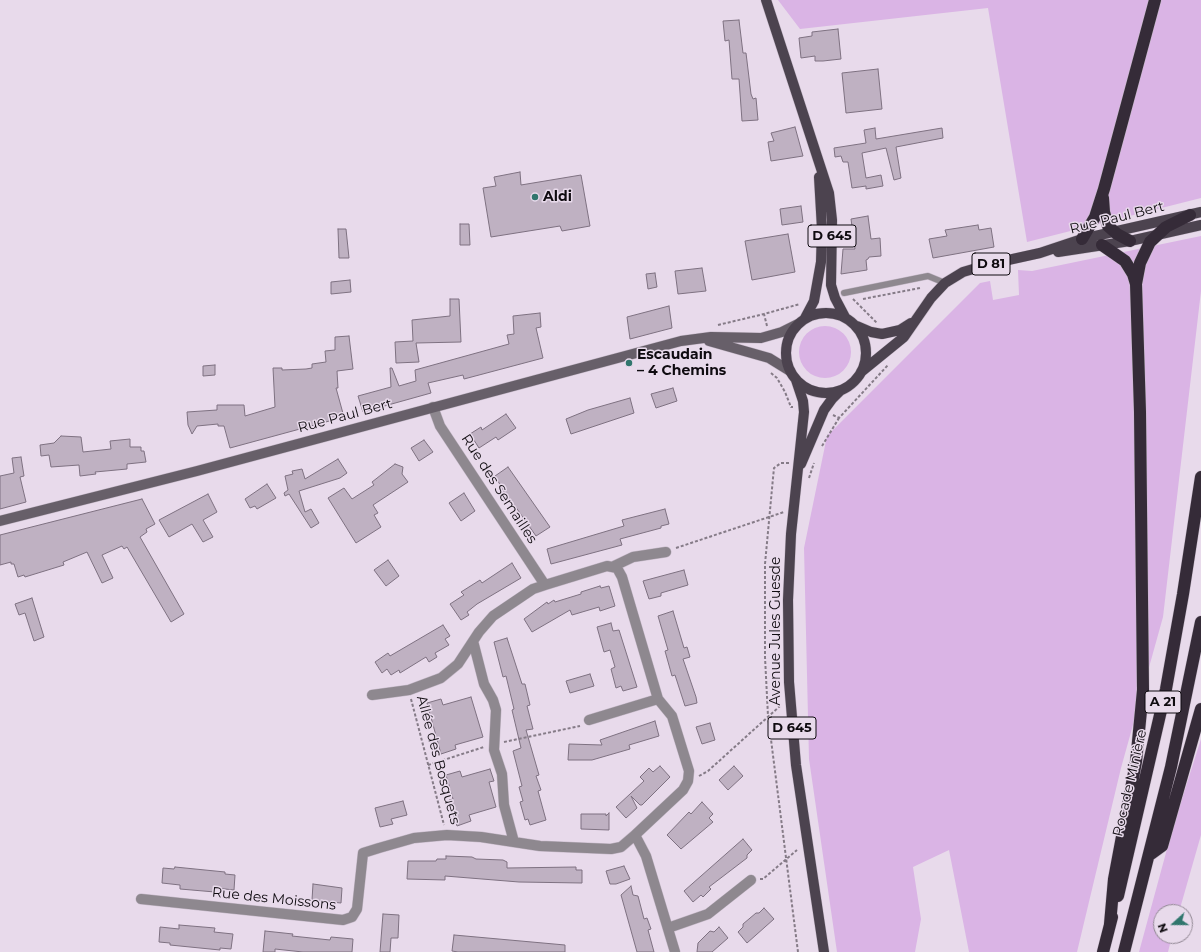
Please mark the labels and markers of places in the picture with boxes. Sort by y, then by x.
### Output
place label: Aldi [543,189,572,205]
marker: Aldi [530,192,540,202]
place label: Escaudain – 4 Chemins [637,347,726,380]
marker: Escaudain – 4 Chemins [624,358,634,368]

